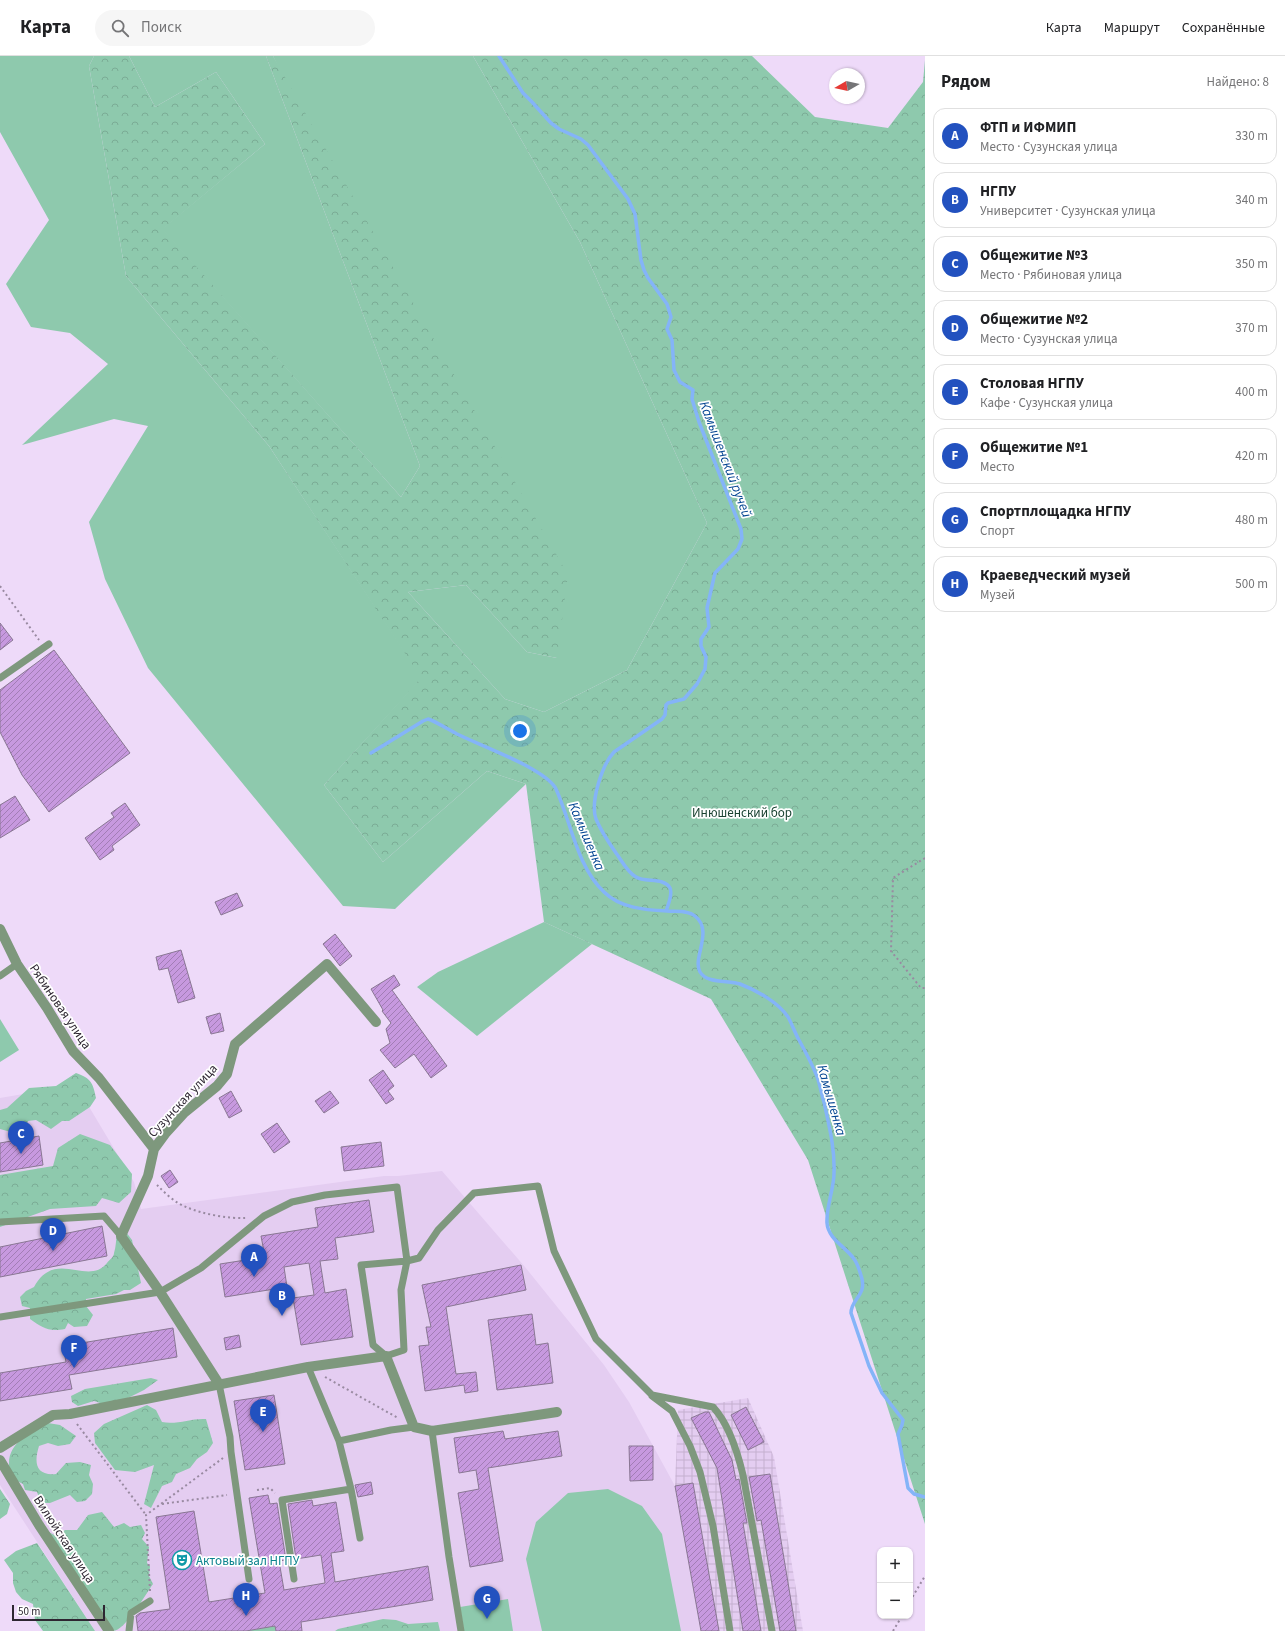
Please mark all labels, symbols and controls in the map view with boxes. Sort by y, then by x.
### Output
search box [95,10,375,46]
text: Карта [20,14,71,41]
icon: search [109,17,131,39]
text: Поиск [141,17,182,38]
text: Карта [1046,18,1082,38]
text: Маршрут [1104,18,1160,38]
text: Сохранённые [1182,18,1265,38]
north arrow [829,68,865,104]
text: Рядом [941,70,991,94]
text: Найдено: 8 [1207,73,1269,91]
text: ФТП и ИФМИП [980,117,1076,138]
text: A [951,127,959,145]
text: 330 m [1235,127,1268,145]
text: Место · Сузунская улица [980,138,1118,156]
text: НГПУ [980,181,1016,202]
text: B [951,191,959,209]
text: 340 m [1235,191,1268,209]
text: Университет · Сузунская улица [980,202,1156,220]
text: Общежитие №3 [980,245,1088,266]
text: C [951,255,959,273]
text: 350 m [1235,255,1268,273]
text: Место · Рябиновая улица [980,266,1122,284]
text: Общежитие №2 [980,309,1088,330]
text: D [951,319,959,337]
text: 370 m [1235,319,1268,337]
text: Место · Сузунская улица [980,330,1118,348]
text: Столовая НГПУ [980,373,1084,394]
text: E [951,383,959,401]
text: 400 m [1235,383,1268,401]
text: Кафе · Сузунская улица [980,394,1113,412]
water label: Камышенский ручей [694,398,756,520]
text: Общежитие №1 [980,437,1088,458]
text: F [952,447,958,465]
text: 420 m [1235,447,1268,465]
text: Место [980,458,1015,476]
text: Спортплощадка НГПУ [980,501,1131,522]
text: G [951,511,959,529]
text: 480 m [1235,511,1268,529]
text: Спорт [980,522,1015,540]
text: Краеведческий музей [980,565,1130,586]
text: H [951,575,959,593]
text: 500 m [1235,575,1268,593]
text: Музей [980,586,1015,604]
your location [510,721,530,741]
water label: Камышенка [563,799,610,874]
park label: Инюшенский бор [692,804,792,822]
street label: Рябиновая улица [25,960,95,1053]
street label: Сузунская улица [144,1060,222,1141]
water label: Камышенка [811,1062,851,1139]
pin: C [8,1121,34,1154]
pin: D [40,1218,66,1251]
pin: A [241,1244,267,1277]
pin: B [269,1283,295,1316]
pin: F [61,1335,87,1368]
pin: E [250,1399,276,1432]
street label: Вилюйская улица [29,1492,99,1587]
map controls [877,1547,913,1619]
button: + [877,1547,913,1583]
theatre icon: Актовый зал НГПУ [171,1549,193,1571]
place label: Актовый зал НГПУ [196,1552,300,1570]
pin: H [233,1583,259,1616]
button: − [877,1583,913,1619]
pin: G [474,1586,500,1619]
scale bar [12,1603,105,1622]
text: 50 m [18,1604,40,1619]

